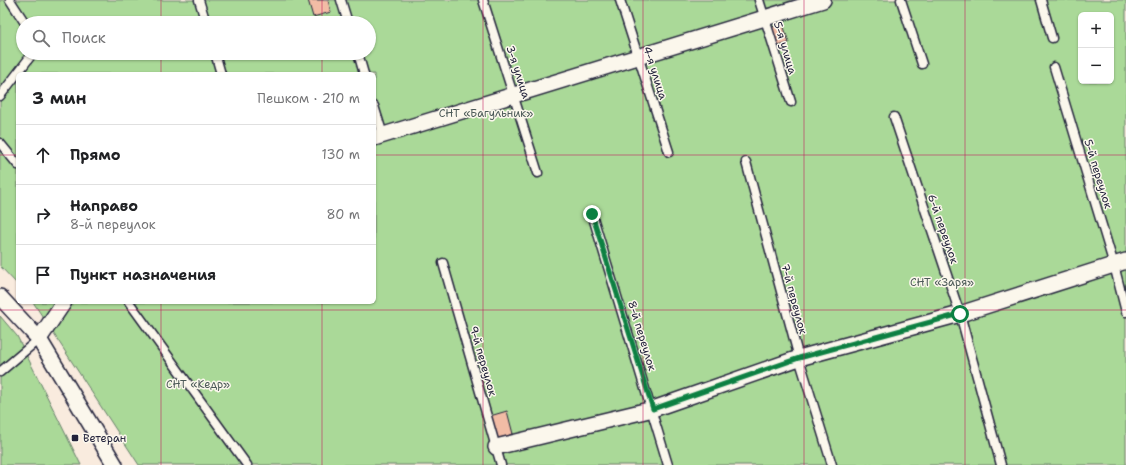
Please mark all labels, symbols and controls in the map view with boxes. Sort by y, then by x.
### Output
map controls [1078,12,1114,84]
button: + [1078,12,1114,48]
search box [16,16,376,60]
street label: 5-я улица [770,20,800,76]
icon: search [30,27,52,49]
text: Поиск [62,28,106,48]
street label: 3-я улица [502,44,534,101]
street label: 4-я улица [639,44,671,102]
button: − [1078,48,1114,84]
text: 3 мин [32,87,87,109]
text: Пешком · 210 m [257,90,360,107]
park label: СНТ «Багульник» [439,106,533,121]
street label: 5-й переулок [1080,137,1116,211]
icon: ahead [32,144,54,166]
text: Прямо [70,145,120,165]
text: 130 m [322,146,360,163]
street label: 6-й переулок [924,192,962,266]
text: Направо [70,196,138,216]
icon: right [32,204,54,226]
route end [583,205,601,223]
text: 80 m [326,206,360,223]
text: 8-й переулок [70,216,156,233]
street label: 7-й переулок [777,262,811,336]
icon: arrive [32,264,54,286]
text: Пункт назначения [70,265,216,285]
park label: СНТ «Заря» [910,275,974,290]
street label: 8-й переулок [624,299,660,373]
route start [951,305,969,323]
street label: 9-й переулок [466,324,500,398]
park label: СНТ «Кедр» [166,377,230,392]
place label: Ветеран [83,431,126,446]
marker: Ветеран [70,433,80,443]

